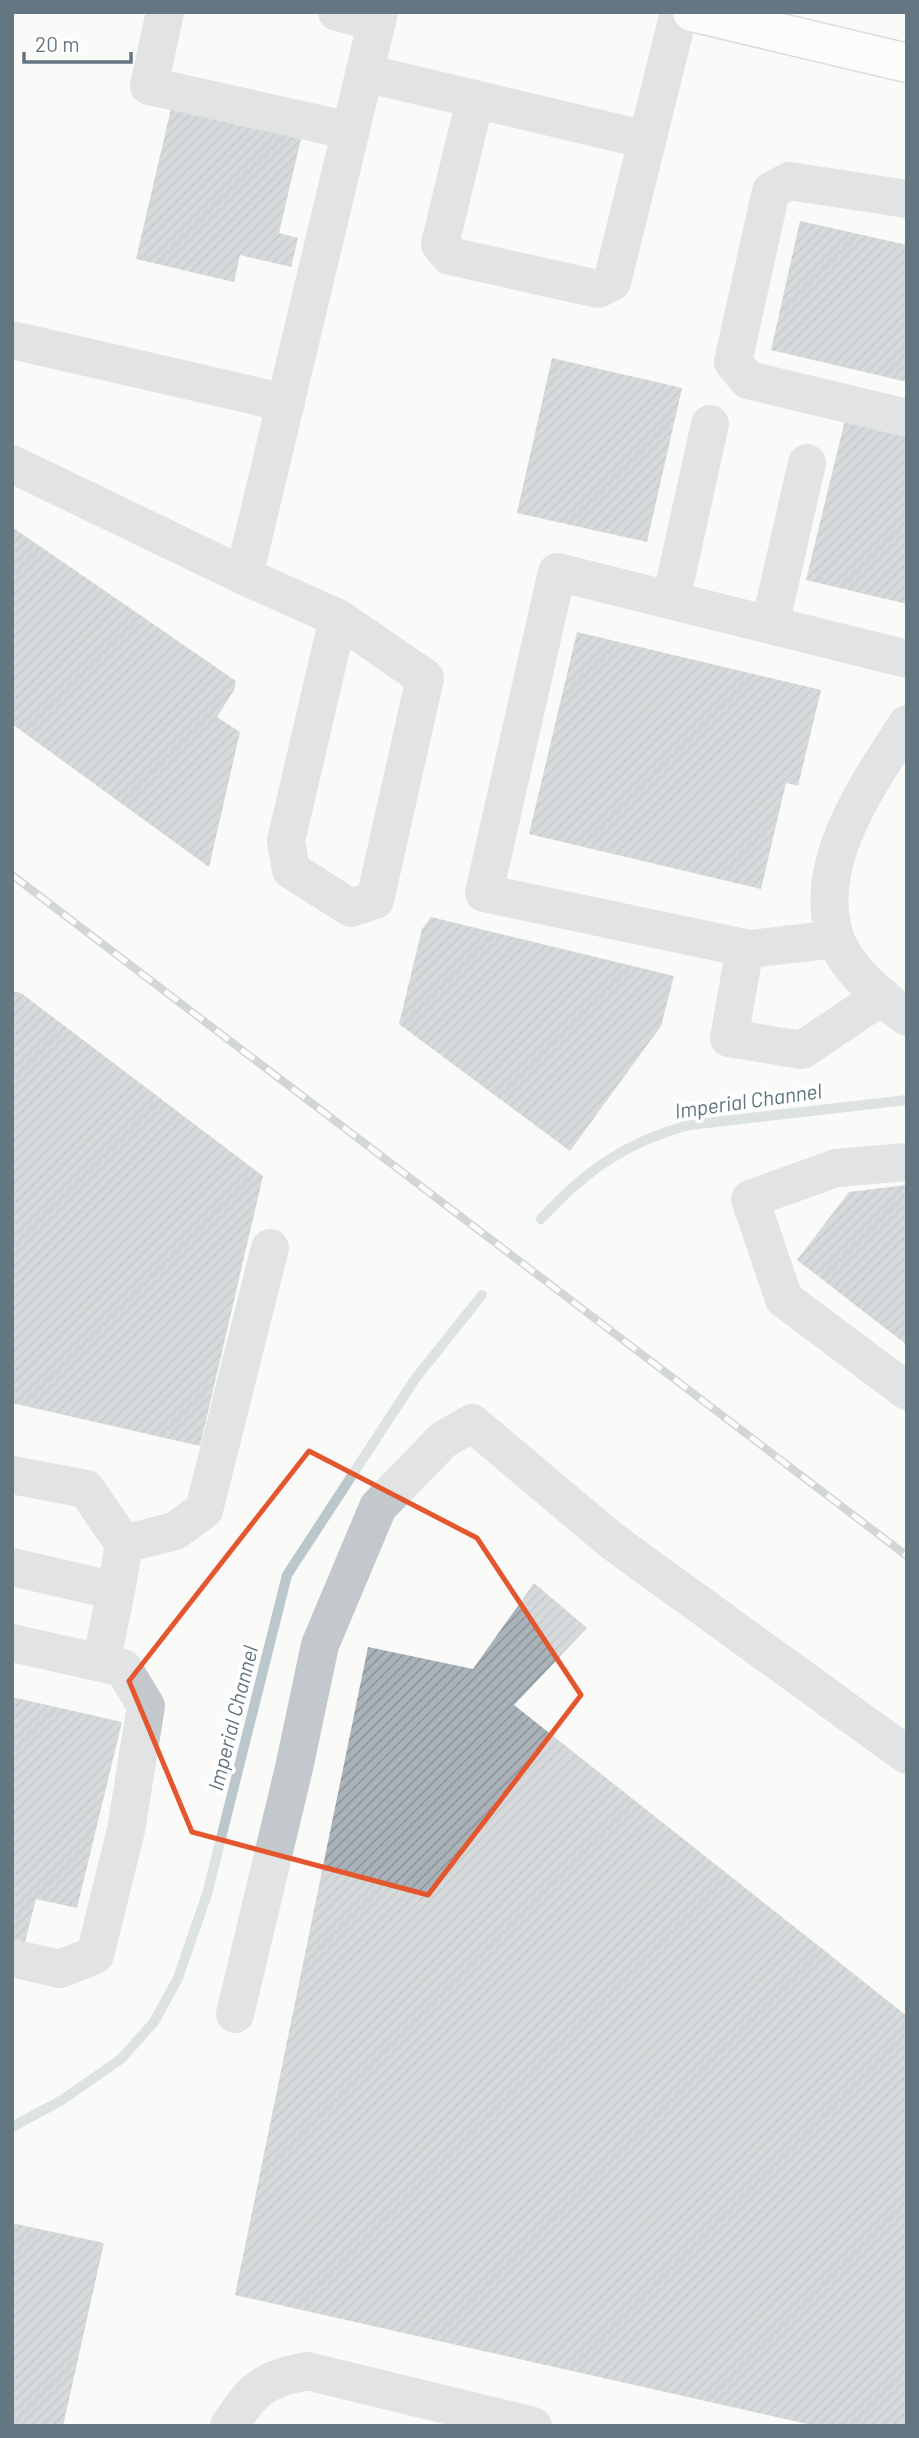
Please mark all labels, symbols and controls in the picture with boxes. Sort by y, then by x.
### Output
scale bar [24,21,131,65]
text: 20 m [35,31,80,56]
water label: Imperial Channel [673,1077,824,1123]
water label: Imperial Channel [202,1643,262,1793]

